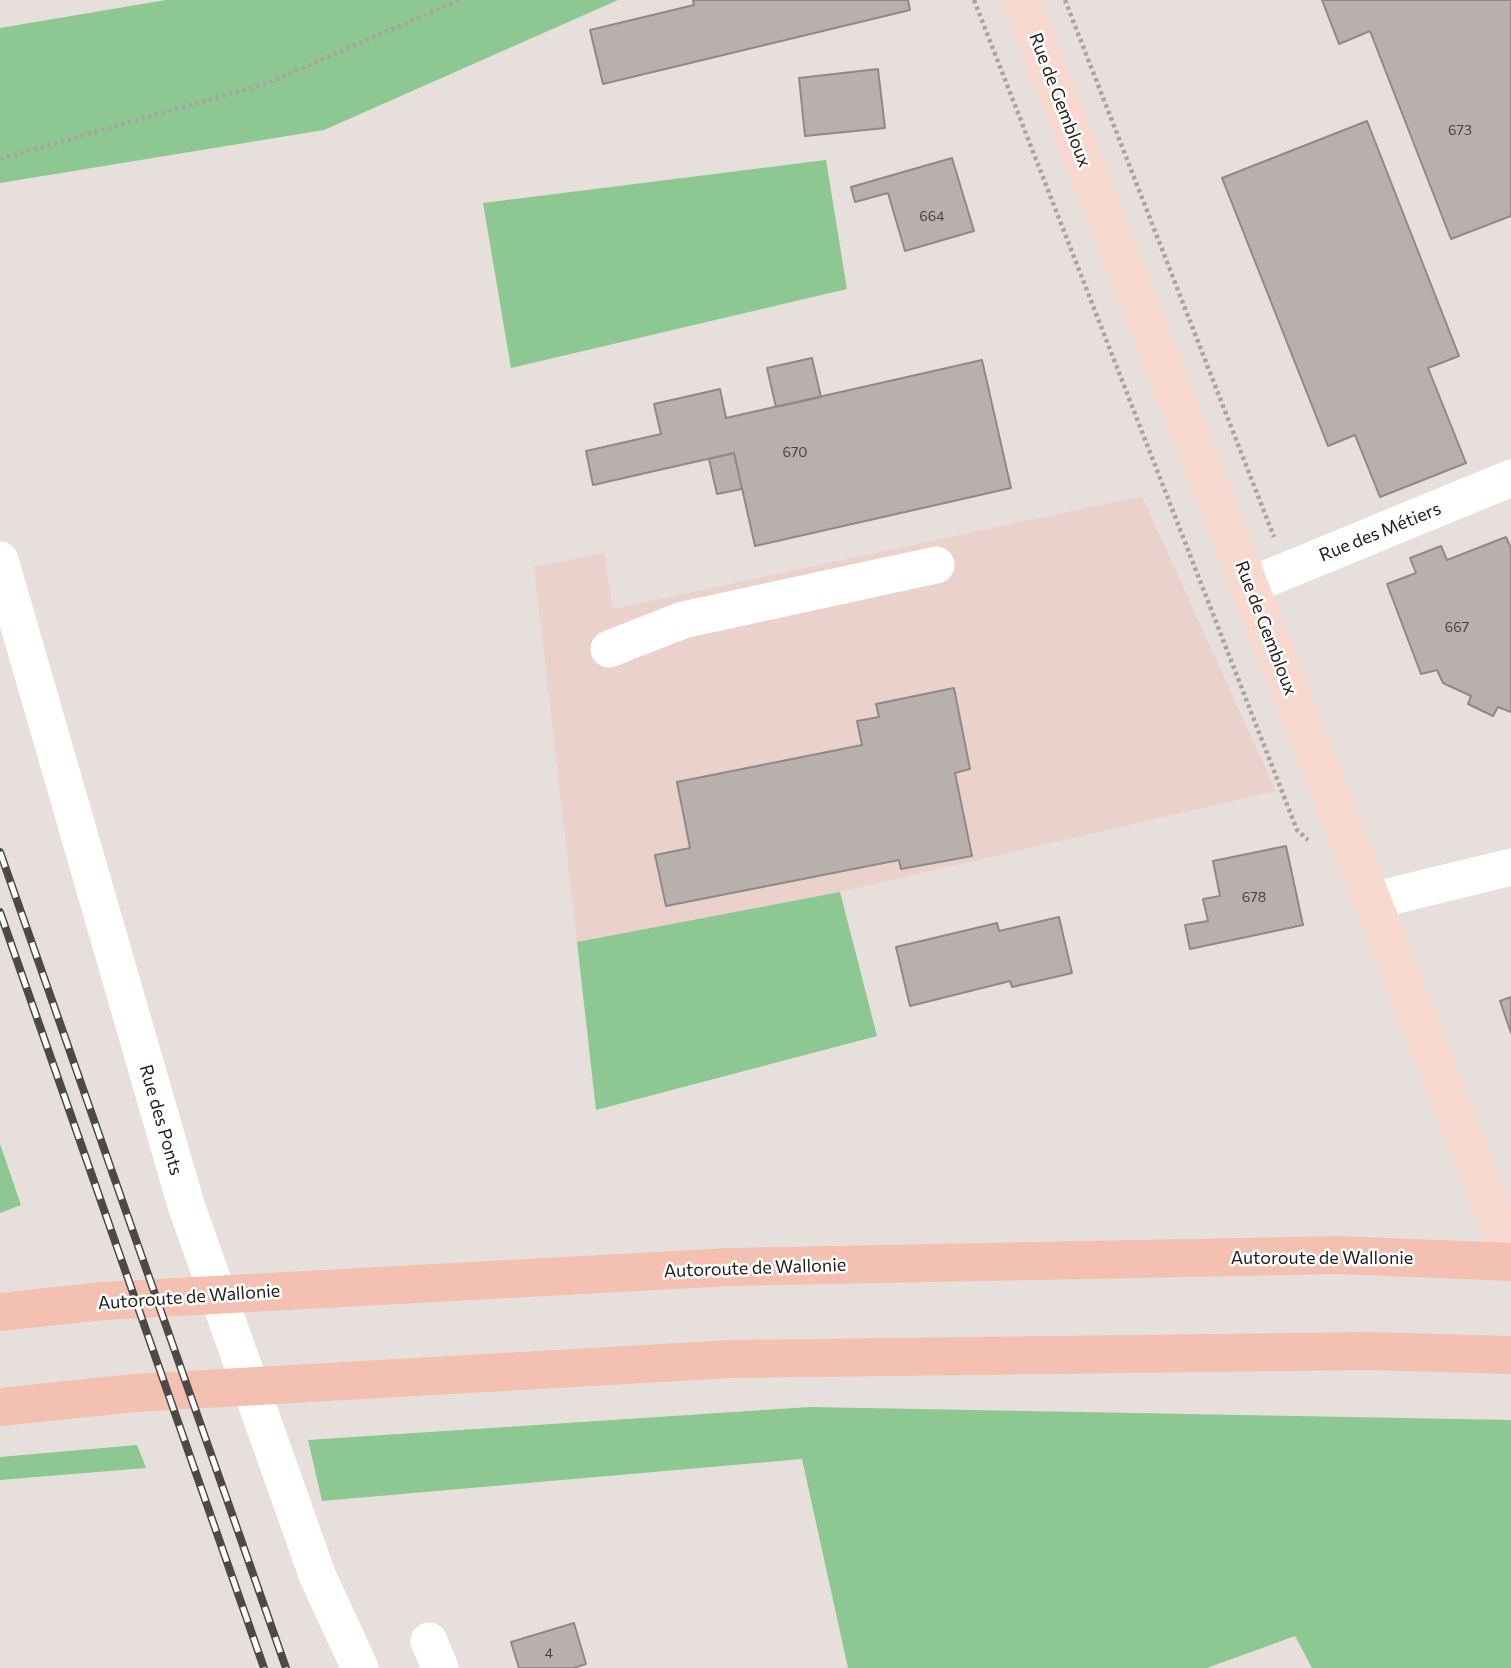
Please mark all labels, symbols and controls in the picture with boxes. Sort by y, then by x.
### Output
street label: Rue de Gembloux [1024,30,1096,170]
house number: 673 [1448,122,1472,138]
house number: 664 [919,208,945,224]
house number: 670 [783,444,807,460]
street label: Rue des Métiers [1316,498,1444,566]
street label: Rue de Gembloux [1230,558,1302,698]
house number: 667 [1445,619,1469,635]
house number: 678 [1242,889,1266,905]
street label: Rue des Ponts [135,1062,187,1178]
street label: Autoroute de Wallonie [1231,1247,1413,1269]
street label: Autoroute de Wallonie [663,1254,847,1282]
street label: Autoroute de Wallonie [97,1280,281,1314]
house number: 4 [545,1645,553,1661]

